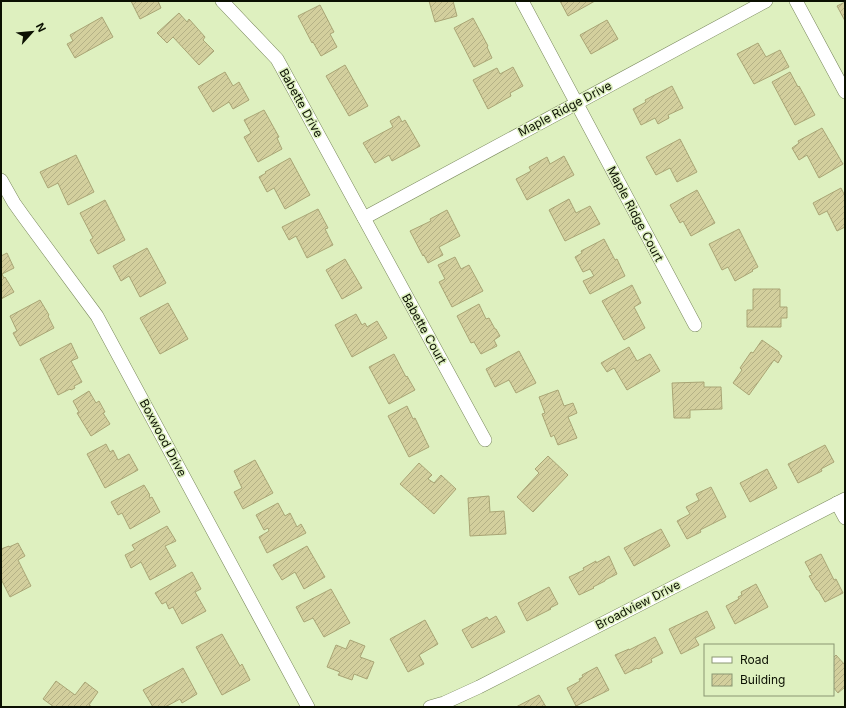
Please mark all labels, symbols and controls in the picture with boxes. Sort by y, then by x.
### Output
north arrow [12,12,52,52]
text: N [33,21,49,34]
street label: Babette Drive [276,66,327,140]
street label: Maple Ridge Drive [515,78,614,140]
street label: Maple Ridge Court [604,164,667,264]
street label: Babette Court [399,291,450,367]
street label: Boxwood Drive [137,396,190,479]
street label: Broadview Drive [593,577,683,632]
legend [704,644,834,696]
text: Road [740,652,769,667]
text: Building [740,672,785,687]

